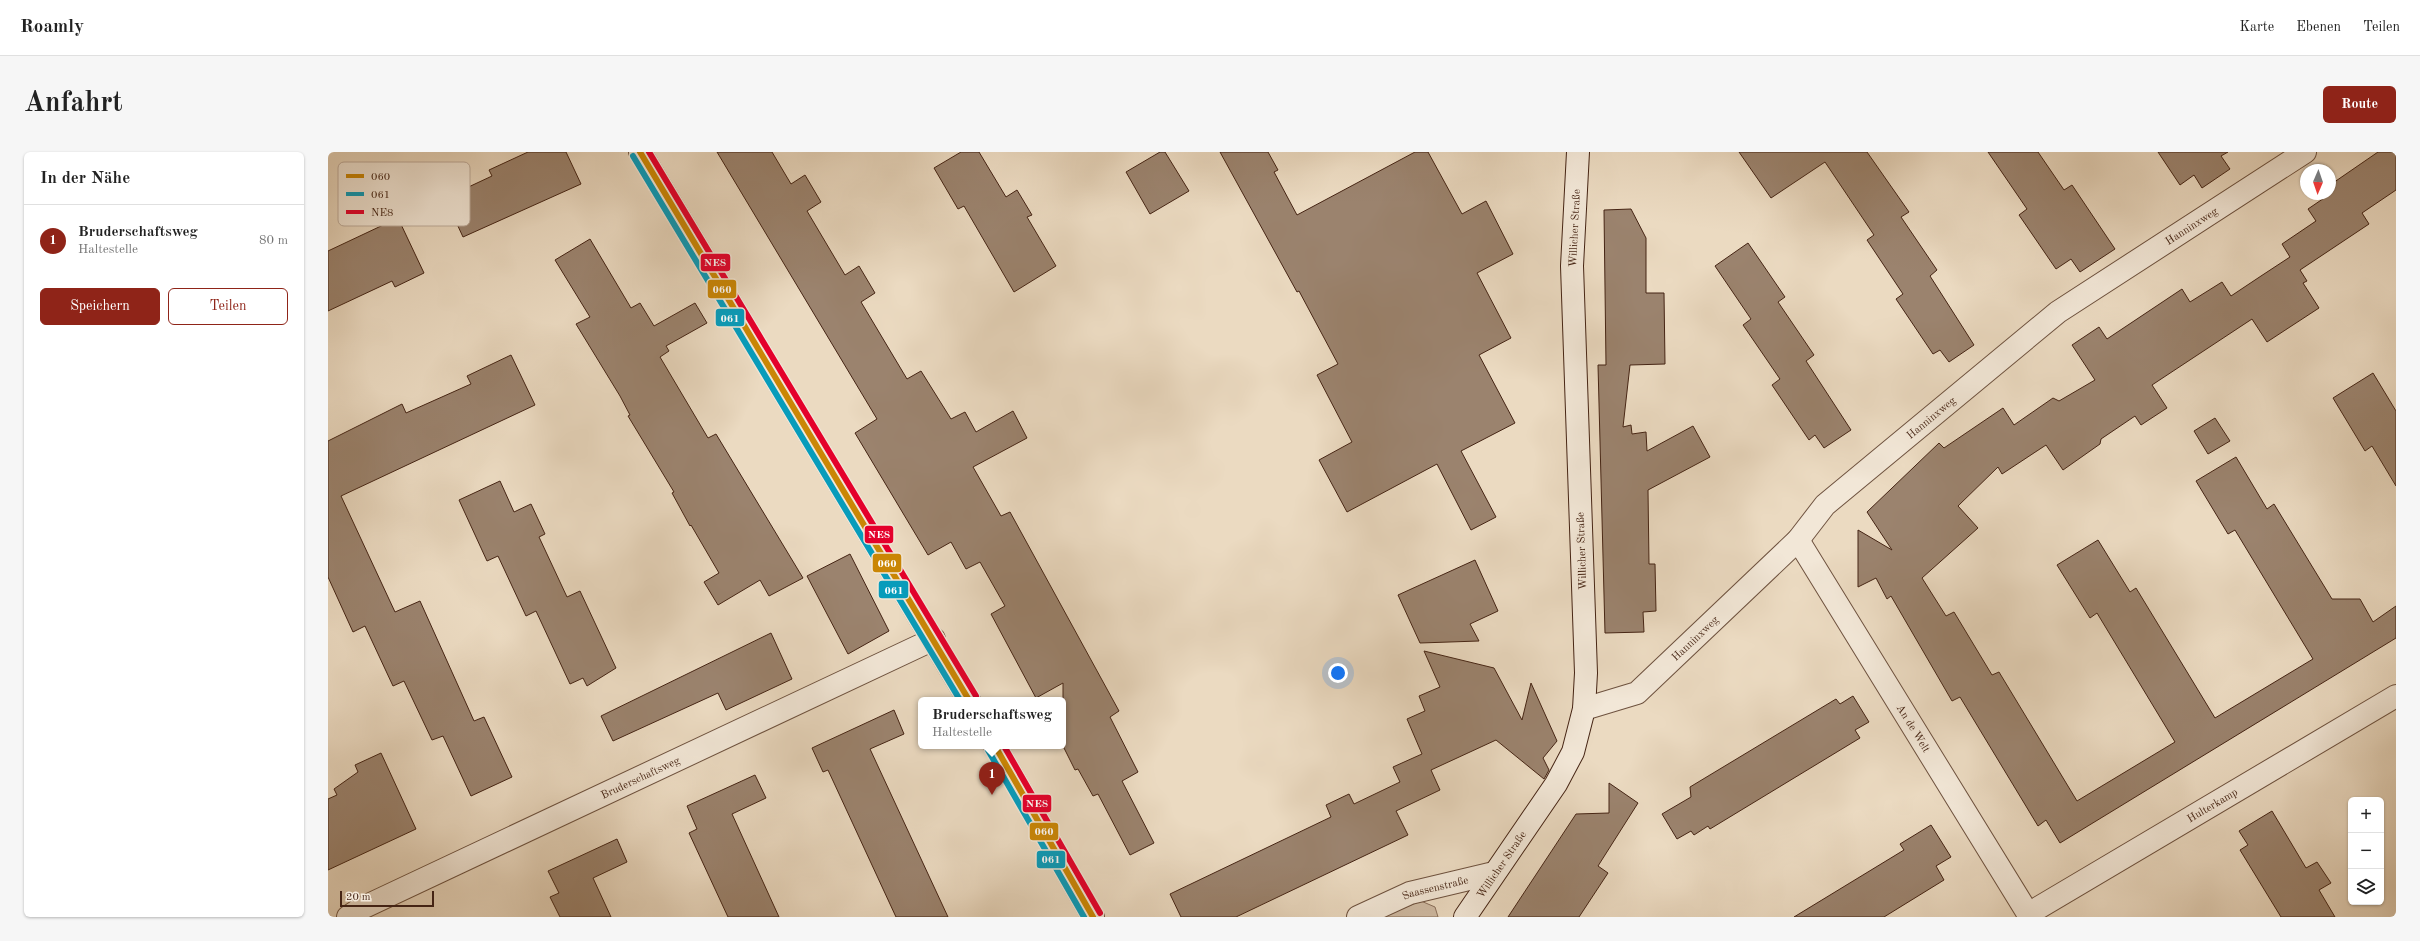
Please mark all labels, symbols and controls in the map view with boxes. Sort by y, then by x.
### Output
text: Roamly [20,18,84,37]
text: Karte [2240,20,2274,34]
text: Ebenen [2296,20,2341,34]
text: Teilen [2363,20,2400,34]
button: Route [2323,86,2396,123]
text: Anfahrt [24,90,123,118]
legend [338,162,470,226]
north arrow [2300,164,2336,200]
text: In der Nähe [40,170,130,187]
text: 060 [371,172,390,183]
street label: Willicher Straße [1568,189,1583,268]
text: 061 [371,190,390,201]
street label: Hanninxweg [2164,206,2220,248]
text: NE8 [371,208,393,219]
text: Bruderschaftsweg [78,225,198,240]
text: 1 [49,234,57,247]
text: 80 m [259,234,288,247]
text: Haltestelle [78,243,138,256]
line badge: NE8 [700,253,731,272]
text: NE8 [704,258,726,269]
line badge: 060 [707,279,737,299]
text: 060 [712,285,732,296]
button: Speichern [40,288,160,325]
button: Teilen [168,288,288,325]
line badge: 061 [715,308,745,327]
text: 061 [720,314,740,325]
street label: Hanninxweg [1905,395,1958,442]
street label: Willicher Straße [1576,512,1589,590]
line badge: NE8 [864,525,894,544]
text: NE8 [868,530,890,541]
line badge: 060 [872,553,902,573]
text: 060 [877,559,897,570]
line badge: 061 [878,580,909,599]
text: 061 [884,586,904,597]
street label: Hanninxweg [1670,615,1721,664]
your location [1328,663,1348,683]
popup [918,697,1066,749]
street label: An de Welt [1894,703,1931,755]
text: Bruderschaftsweg [932,708,1052,723]
text: Haltestelle [932,726,992,739]
street label: Bruderschaftsweg [600,755,682,802]
pin: 1 [979,762,1005,795]
street label: Hulterkamp [2186,787,2240,825]
line badge: NE8 [1022,794,1052,813]
map controls [2348,797,2384,905]
button: + [2348,797,2384,833]
text: NE8 [1026,799,1048,810]
line badge: 060 [1029,822,1059,841]
text: 060 [1034,827,1054,838]
street label: Willicher Straße [1476,830,1529,900]
button: − [2348,833,2384,869]
line badge: 061 [1036,850,1066,869]
text: 061 [1041,855,1061,866]
button: layers [2348,869,2384,905]
street label: Saassenstraße [1401,875,1470,903]
scale bar [340,889,434,908]
text: 20 m [346,892,371,903]

